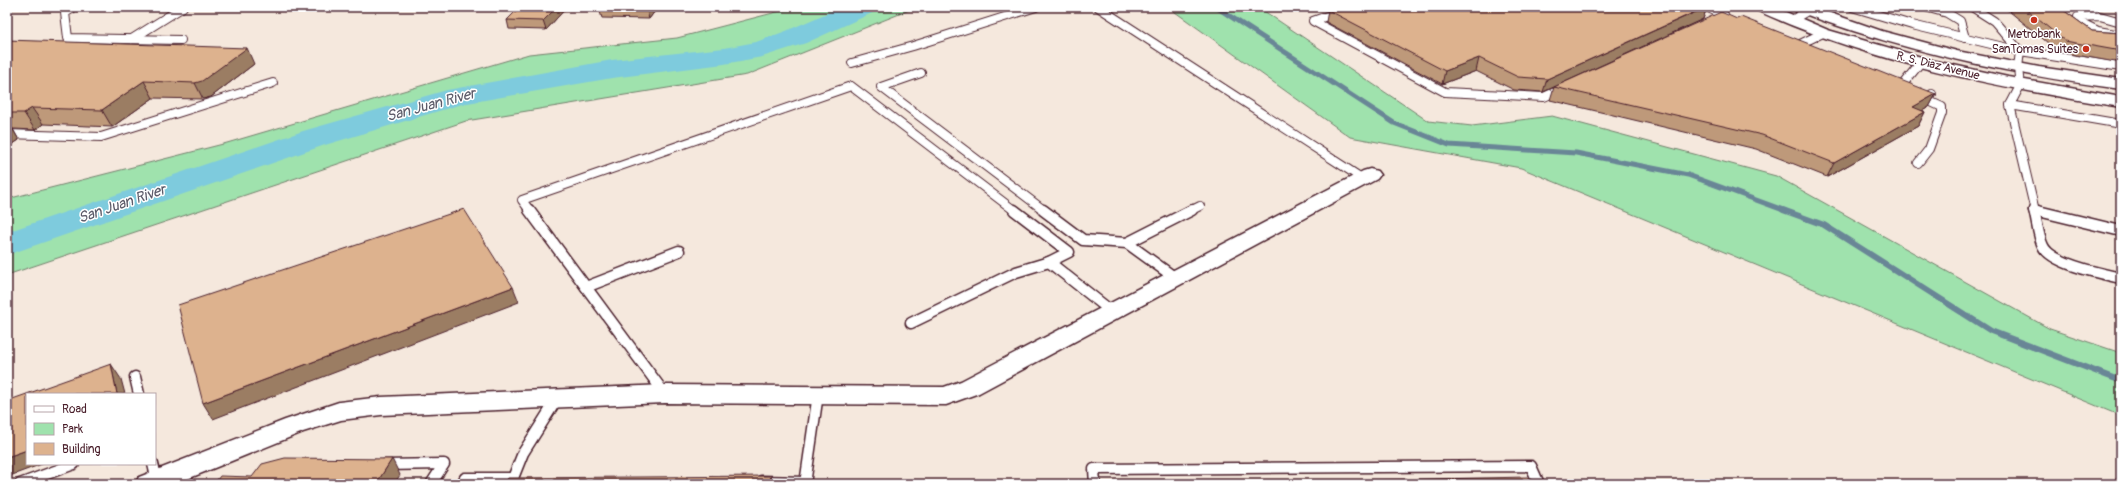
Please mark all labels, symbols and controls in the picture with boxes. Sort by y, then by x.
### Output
marker: Metrobank [2029,15,2039,25]
place label: Metrobank [2008,27,2060,42]
place label: SanTomas Suites [1992,42,2079,57]
marker: SanTomas Suites [2081,44,2091,54]
street label: R. S. Diaz Avenue [1895,48,1981,84]
water label: San Juan River [384,84,479,126]
water label: San Juan River [76,180,170,228]
legend [26,393,156,465]
text: Road [62,402,87,417]
text: Park [62,422,83,437]
text: Building [62,442,101,457]

